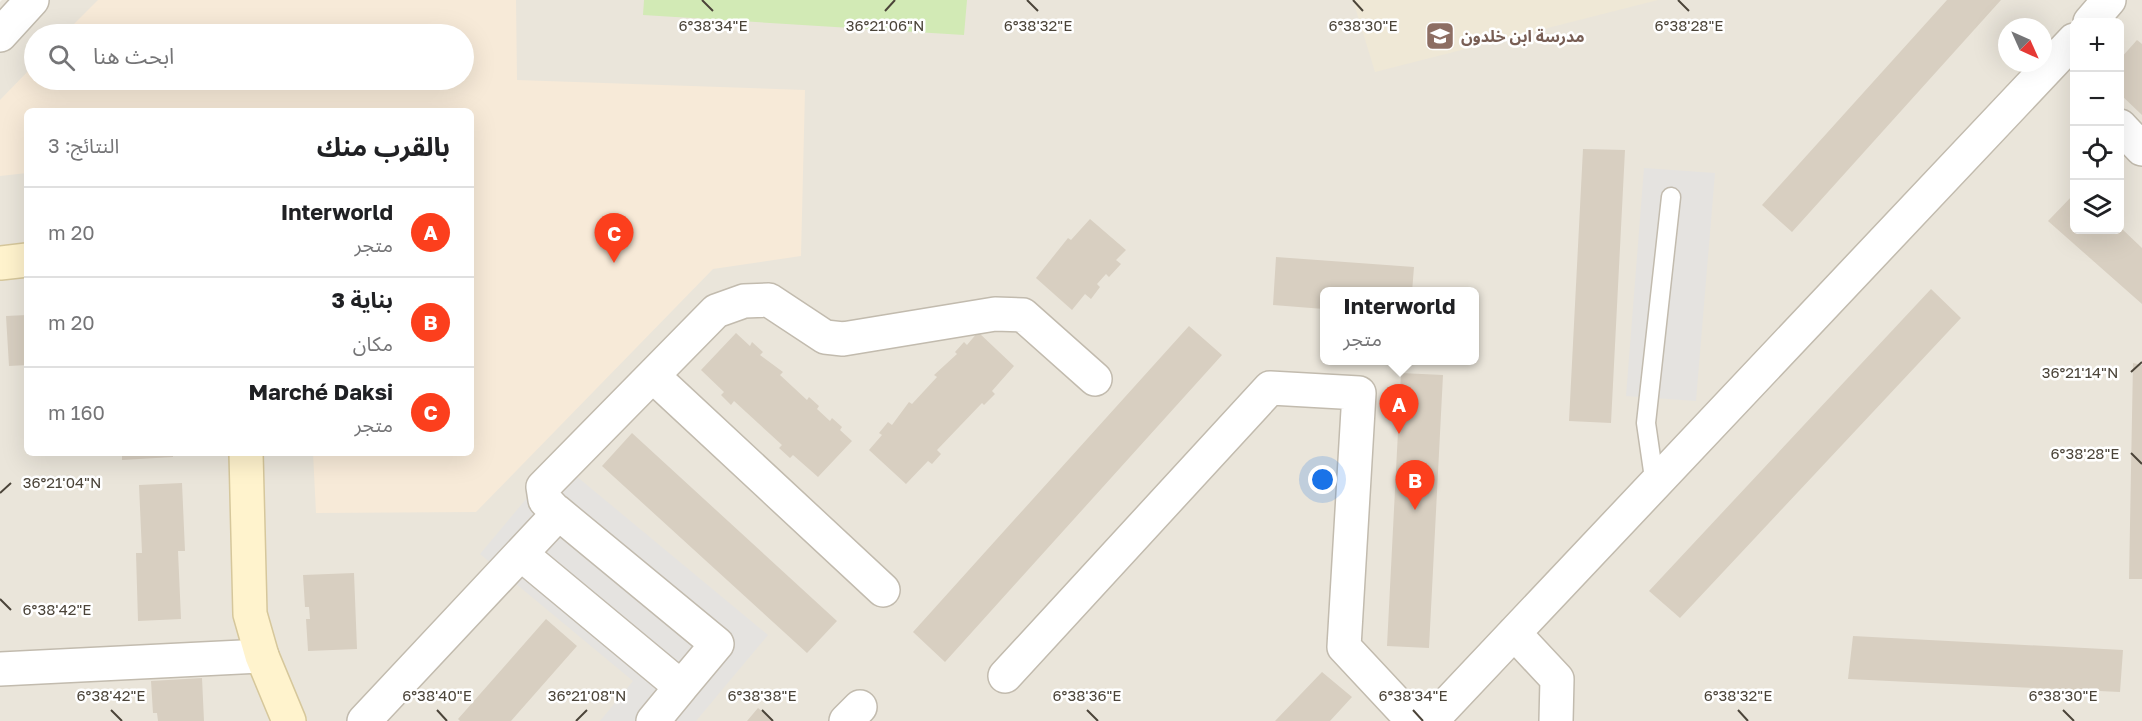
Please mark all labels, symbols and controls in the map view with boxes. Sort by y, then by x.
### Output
text: 6°38'34"E [678,16,748,34]
text: 36°21'06"N [846,16,924,34]
text: 6°38'32"E [1004,16,1072,34]
text: 6°38'30"E [1328,16,1398,34]
text: 6°38'28"E [1654,16,1724,34]
north arrow [1998,18,2052,72]
map controls [2070,18,2124,234]
button: + [2070,18,2124,72]
school or university icon: مدرسة ابن خلدون [1424,20,1456,52]
search box [24,24,474,90]
place label: مدرسة ابن خلدون [1461,26,1584,46]
icon: search [45,41,78,74]
text: ابحث هنا [93,42,174,69]
button: − [2070,72,2124,126]
button: locate [2070,126,2124,180]
text: بالقرب منك [317,131,450,162]
text: النتائج: 3 [48,133,119,157]
button: layers [2070,180,2124,234]
text: Interworld [281,198,393,225]
pin: C [594,214,634,263]
text: 20 m [48,220,95,244]
text: A [423,220,438,244]
text: متجر [354,232,393,256]
text: بناية 3 [332,286,393,313]
popup [1320,287,1479,365]
text: Interworld [1343,292,1456,319]
text: 20 m [48,310,95,334]
text: B [423,310,438,334]
text: متجر [1343,326,1382,350]
text: مكان [353,331,393,355]
text: 36°21'14"N [2042,363,2118,381]
text: Marché Daksi [248,378,393,405]
pin: A [1380,384,1418,434]
text: 160 m [48,400,105,424]
text: C [423,400,438,424]
text: متجر [354,412,393,436]
text: 6°38'28"E [2050,444,2120,462]
pin: B [1396,460,1434,510]
your location [1308,465,1337,494]
text: 36°21'04"N [23,473,101,491]
text: 6°38'42"E [22,600,92,618]
text: 6°38'42"E [76,686,146,704]
text: 6°38'40"E [402,686,472,704]
text: 36°21'08"N [548,686,626,704]
text: 6°38'38"E [727,686,797,704]
text: 6°38'36"E [1052,686,1122,704]
text: 6°38'34"E [1378,686,1448,704]
text: 6°38'32"E [1704,686,1772,704]
text: 6°38'30"E [2028,686,2098,704]

